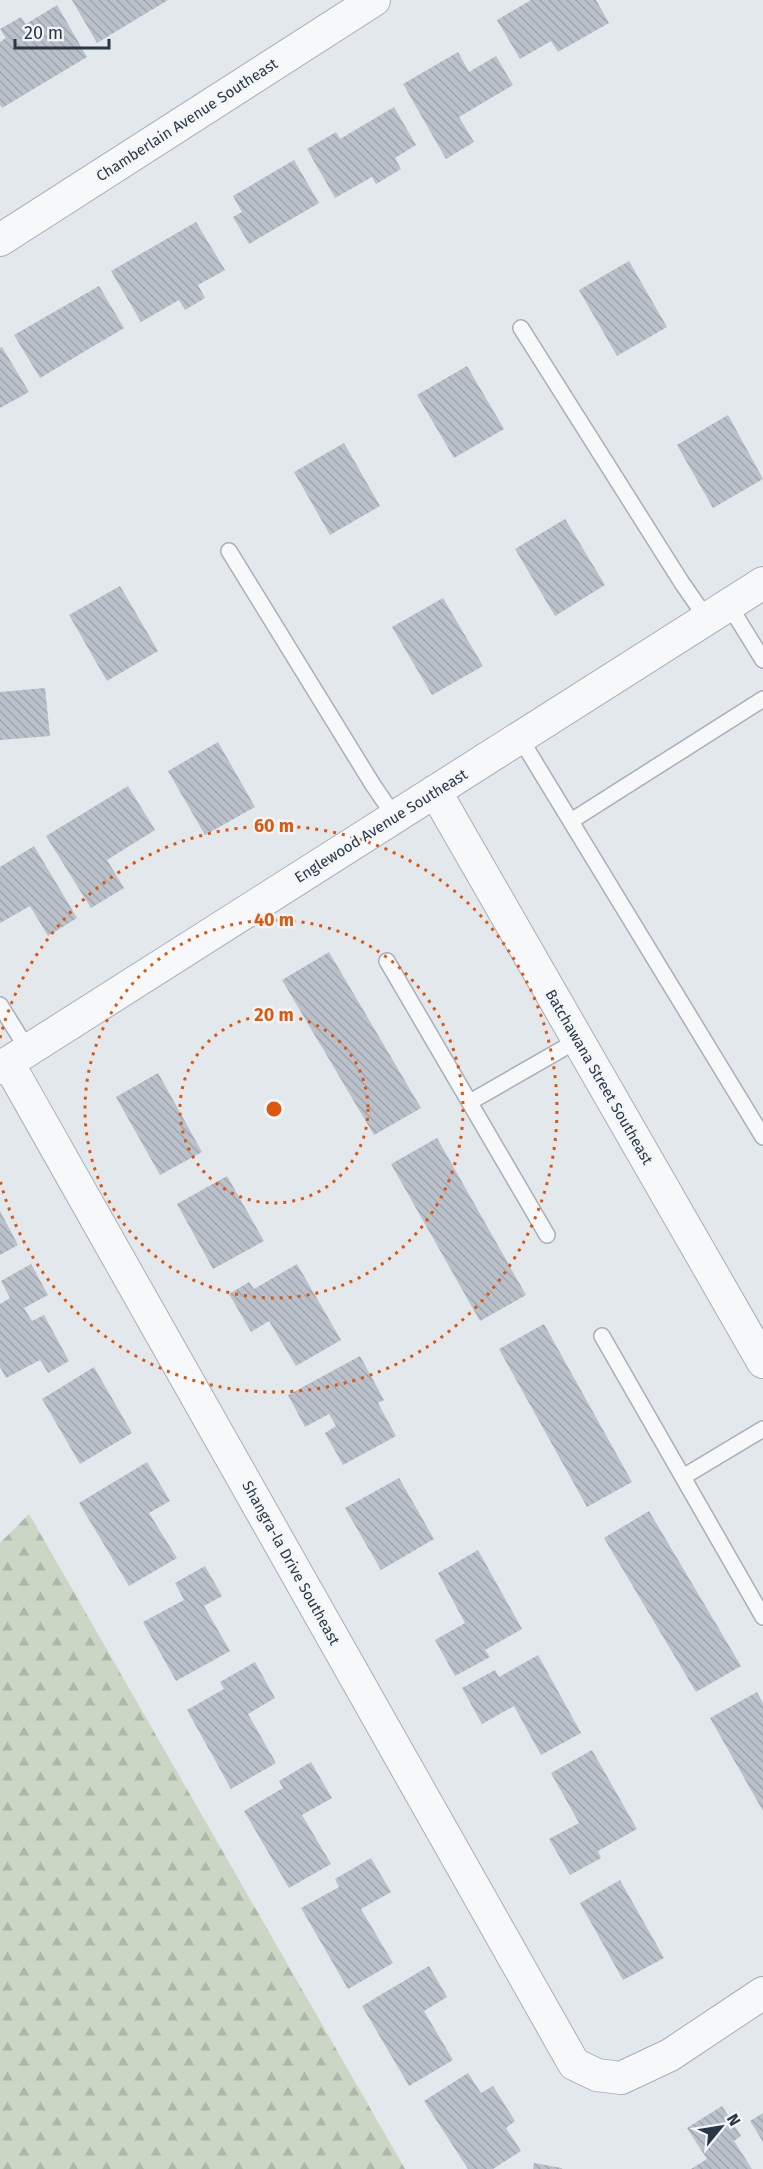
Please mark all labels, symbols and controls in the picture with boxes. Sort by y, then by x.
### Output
scale bar [15,12,110,50]
text: 20 m [24,22,63,44]
street label: Chamberlain Avenue Southeast [93,54,281,185]
street label: Englewood Avenue Southeast [291,765,471,887]
text: 60 m [254,815,294,837]
text: 40 m [254,909,294,931]
street label: Batchawana Street Southeast [541,986,657,1168]
text: 20 m [254,1004,294,1026]
centre of rings [264,1099,284,1119]
street label: Shangra-la Drive Southeast [238,1478,344,1649]
north arrow [691,2097,751,2157]
text: N [723,2110,744,2129]

